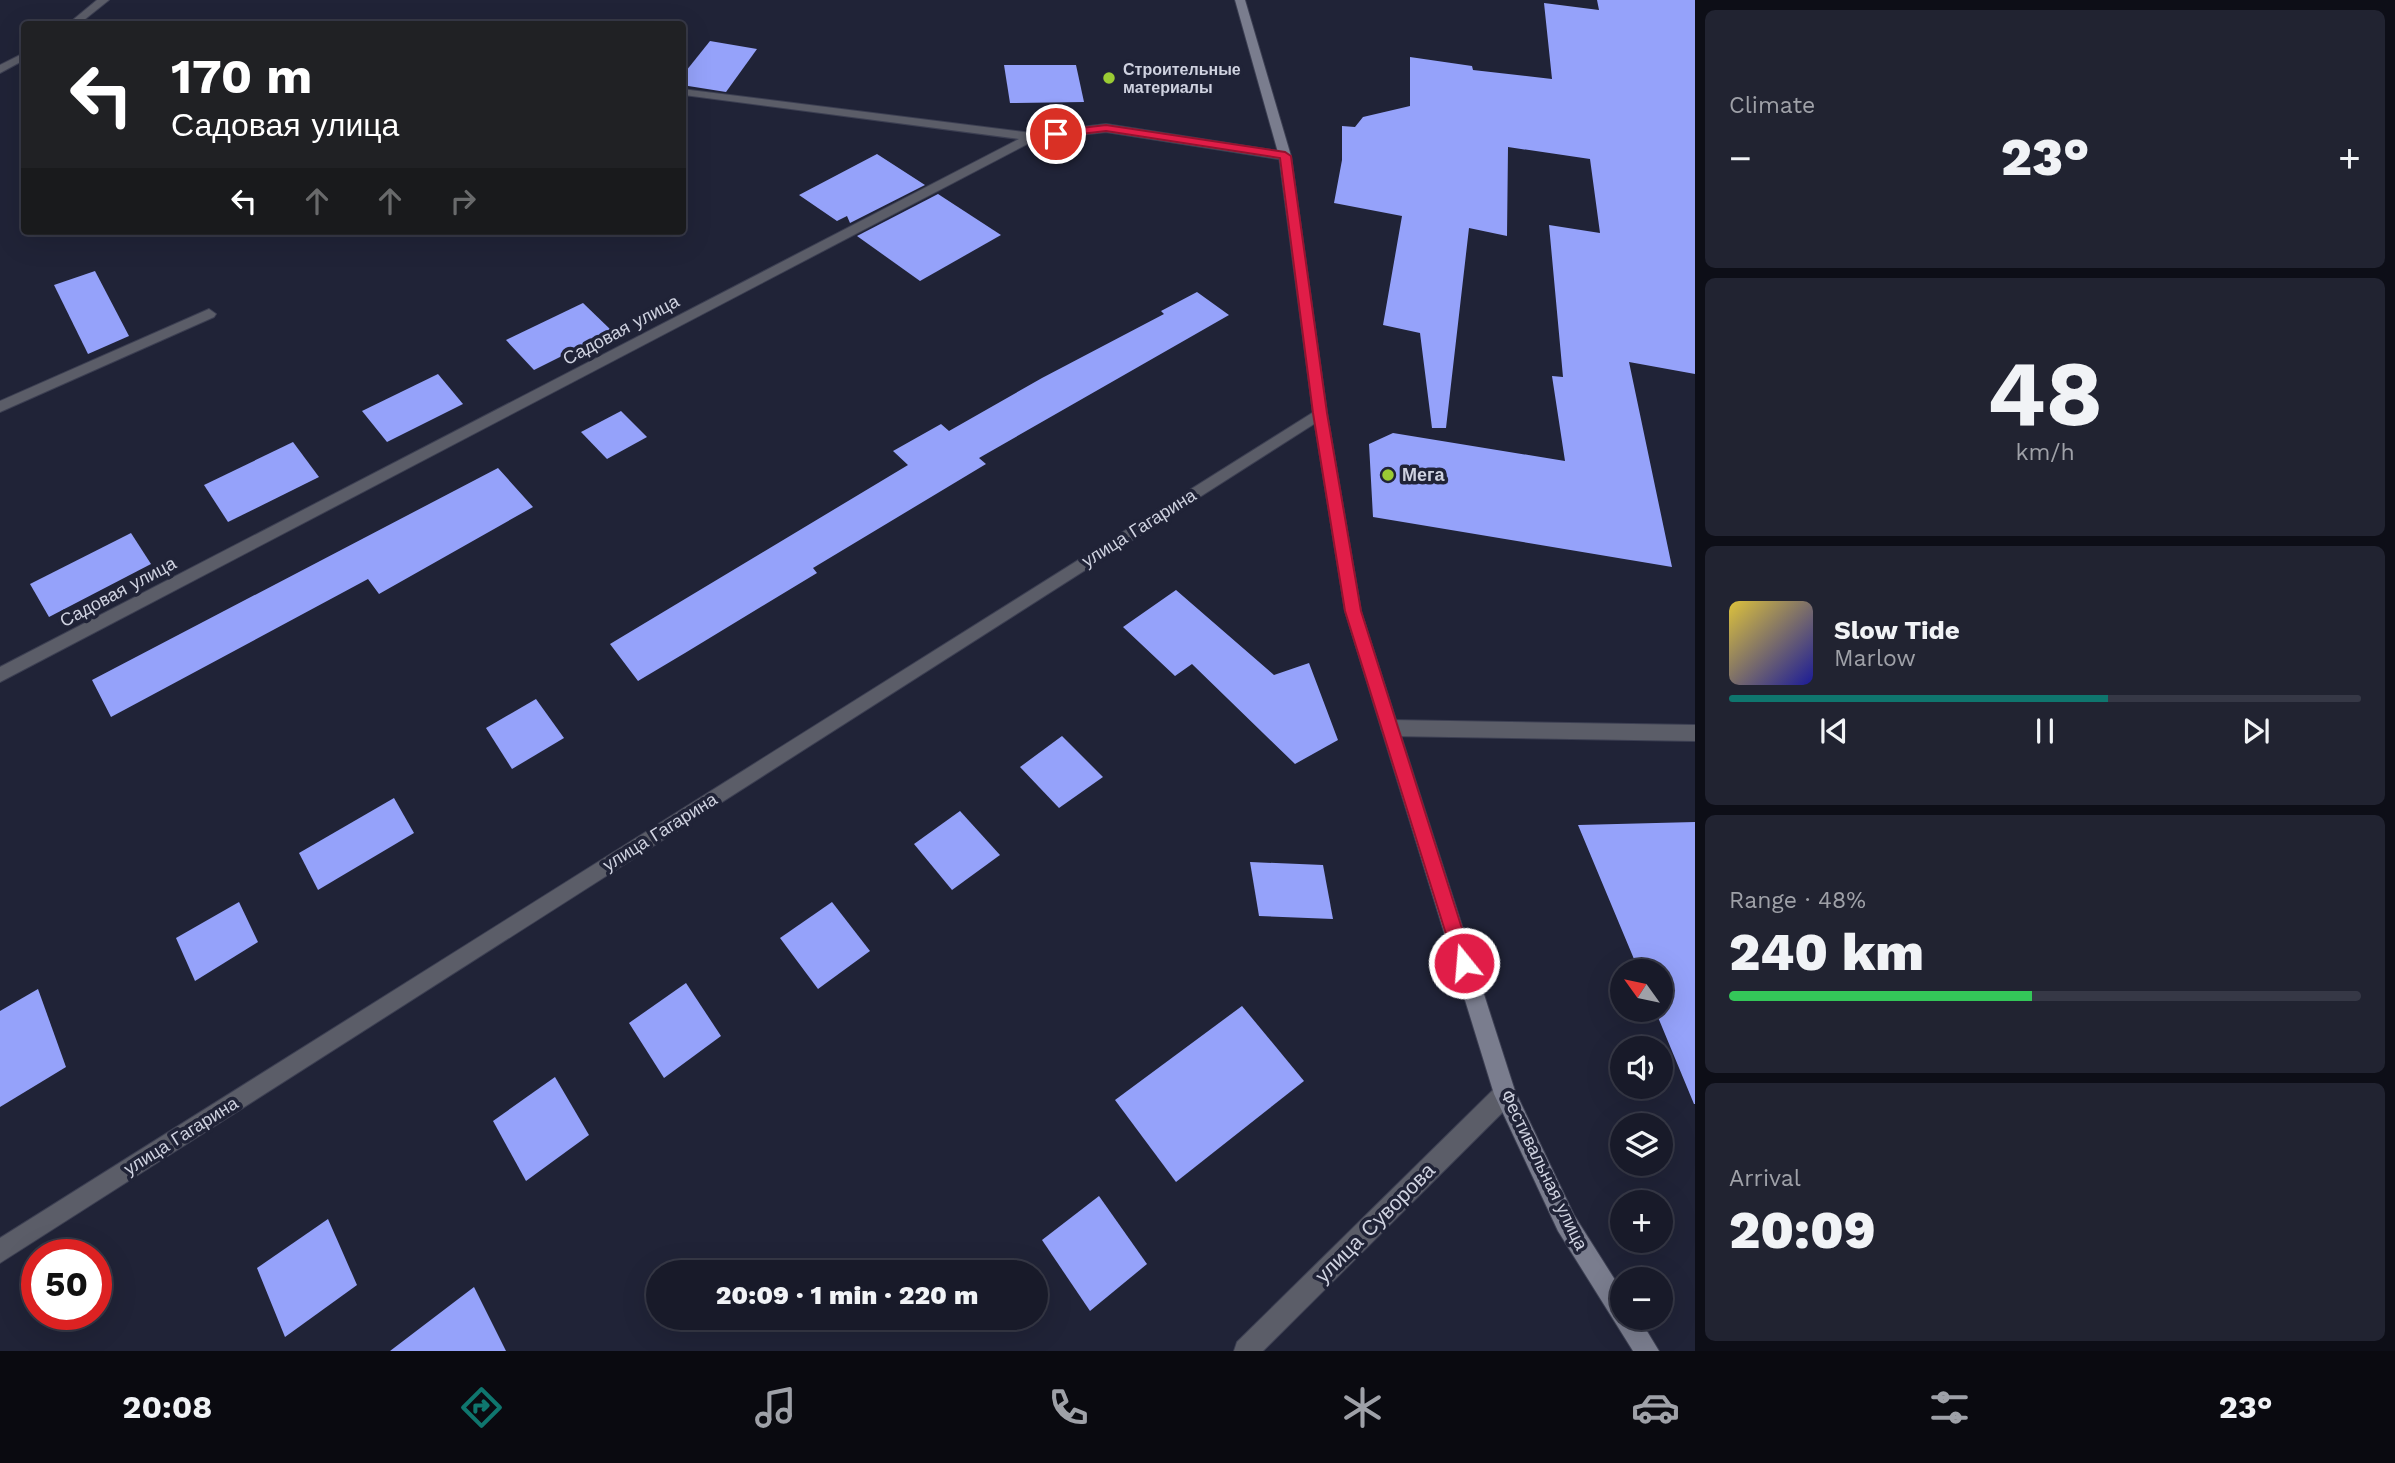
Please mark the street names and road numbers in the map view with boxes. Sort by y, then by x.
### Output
street label: Садовая улица [559,290,683,369]
street label: улица Гагарина [1078,484,1200,571]
street label: Садовая улица [56,552,180,631]
street label: улица Гагарина [599,788,721,875]
street label: Фестивальная улица [1497,1086,1593,1254]
street label: улица Гагарина [120,1092,242,1179]
street label: улица Суворова [1310,1157,1440,1288]

